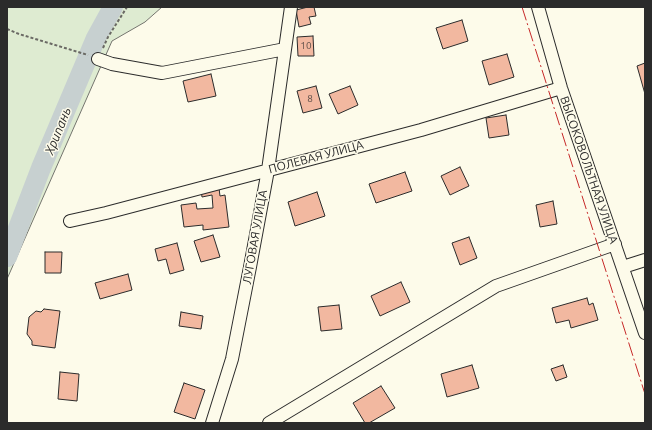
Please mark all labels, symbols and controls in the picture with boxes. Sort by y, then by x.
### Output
house number: 10 [300,40,312,52]
house number: 8 [307,93,313,105]
street label: ВЫСОКОВОЛЬТНАЯ УЛИЦА [557,94,621,246]
water label: Хрипань [41,105,75,157]
street label: ПОЛЕВАЯ УЛИЦА [267,137,365,177]
street label: ЛУГОВАЯ УЛИЦА [240,189,270,285]

